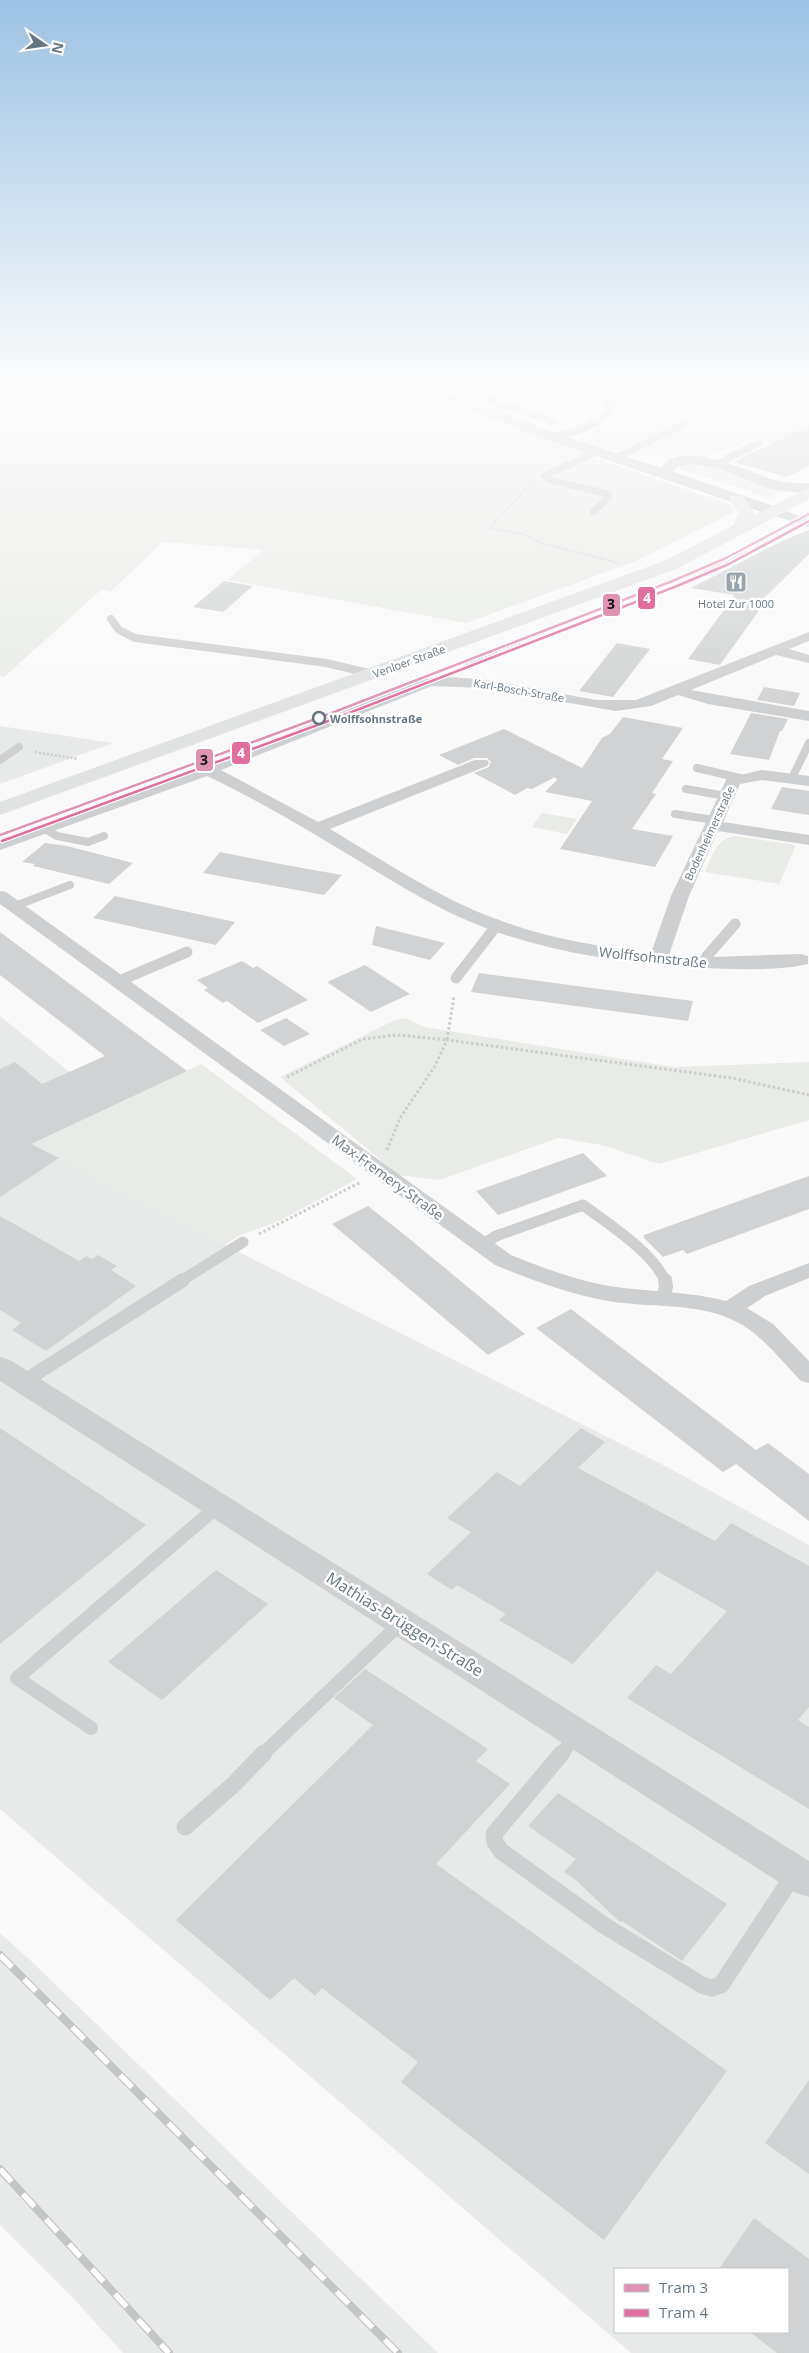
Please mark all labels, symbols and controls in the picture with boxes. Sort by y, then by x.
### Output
north arrow [20,20,70,70]
text: N [48,40,69,56]
restaurant icon: Hotel Zur 1000 [724,570,748,594]
line badge: 4 [637,586,656,610]
text: 4 [643,588,651,607]
line badge: 3 [602,593,621,617]
text: 3 [607,594,615,613]
place label: Hotel Zur 1000 [698,596,774,611]
street label: Venloer Straße [371,641,447,681]
street label: Karl-Bosch-Straße [473,675,565,705]
marker: Wolffsohnstraße [312,711,326,725]
place label: Wolffsohnstraße [330,711,423,726]
line badge: 4 [231,741,251,765]
text: 4 [237,743,245,762]
line badge: 3 [195,748,214,772]
text: 3 [200,750,208,769]
street label: Bodenheimerstraße [680,783,738,883]
street label: Wolffsohnstraße [598,942,708,972]
street label: Max-Fremery-Straße [328,1130,448,1224]
street label: Mathias-Brüggen-Straße [322,1567,488,1681]
legend [614,2268,789,2333]
text: Tram 3 [659,2277,708,2297]
text: Tram 4 [659,2302,709,2322]

